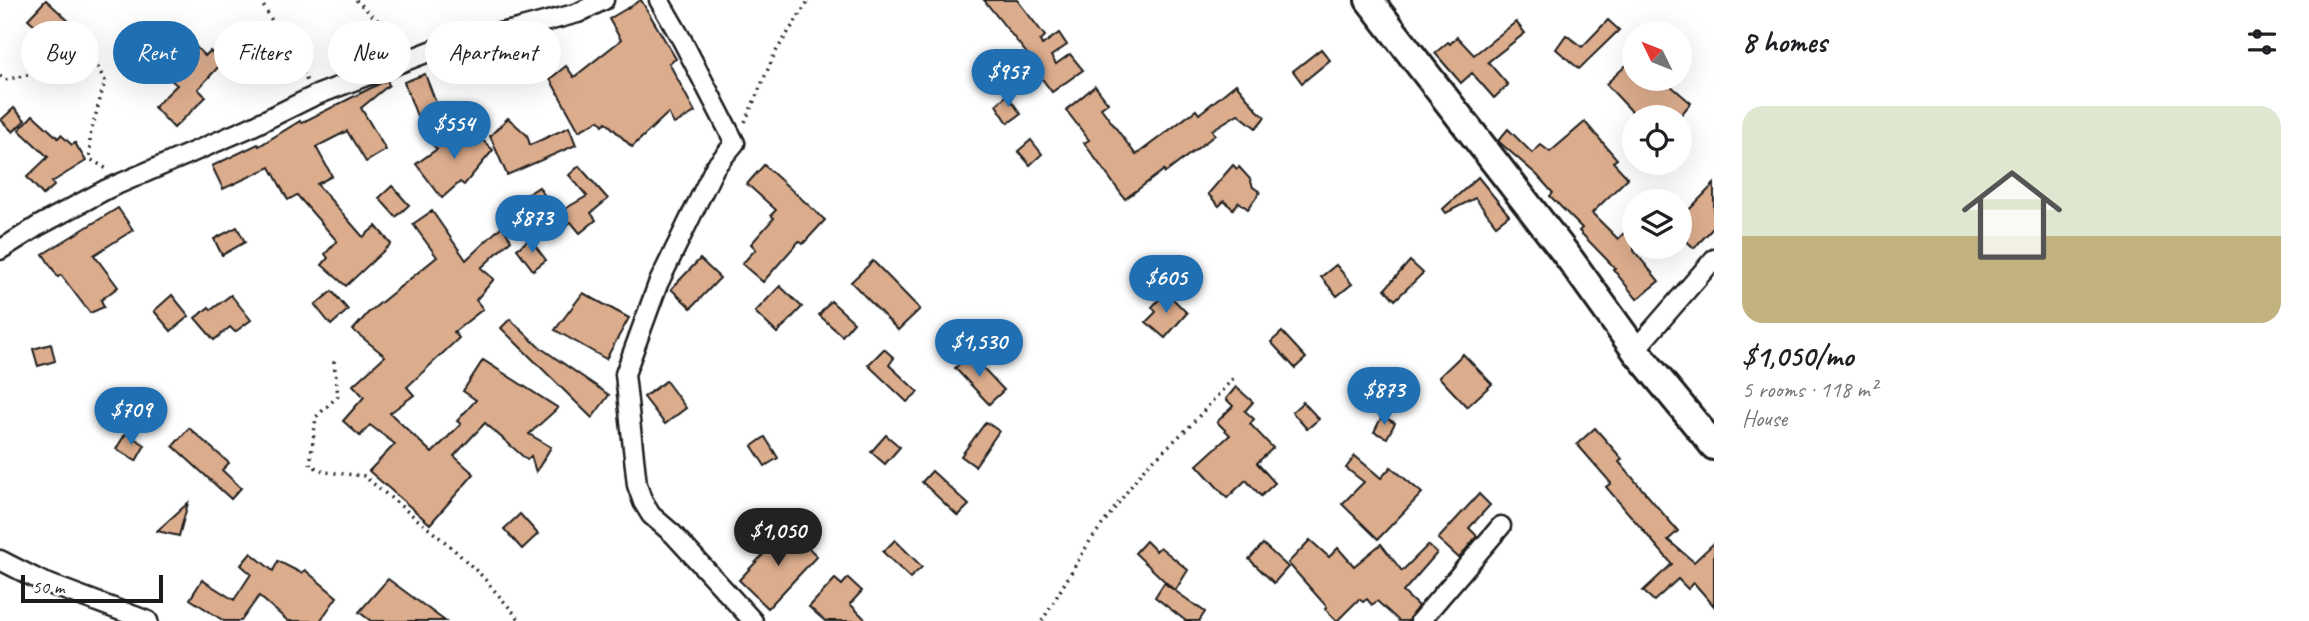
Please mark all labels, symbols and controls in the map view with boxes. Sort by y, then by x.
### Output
chip: Buy [21,21,99,84]
chip: Rent [113,21,200,84]
chip: Filters [214,21,314,84]
chip: New [328,21,411,84]
chip: Apartment [425,21,561,84]
north arrow [1622,21,1692,91]
map controls [1622,21,1692,259]
text: 8 homes [1742,23,1827,61]
icon: filters [2243,23,2281,61]
pin: $957 [967,50,1049,109]
text: $957 [988,57,1028,86]
pin: $554 [413,102,495,161]
button: locate [1622,105,1692,175]
text: $554 [434,109,474,138]
icon: home [1949,152,2075,278]
button: layers [1622,189,1692,259]
pin: $873 [491,196,573,255]
text: $873 [511,203,553,232]
pin: $605 [1125,256,1207,315]
text: $605 [1145,263,1187,292]
pin: $1,530 [922,320,1036,379]
text: $1,530 [951,327,1007,356]
text: $1,050/mo [1742,337,1853,375]
pin: $873 [1343,368,1425,427]
text: $873 [1363,375,1405,404]
text: 5 rooms · 118 m² [1742,375,1877,404]
pin: $709 [90,388,172,447]
text: $709 [110,395,152,424]
text: House [1742,404,1787,433]
pin: $1,050 [721,508,835,568]
text: $1,050 [750,516,806,545]
scale bar [21,572,163,604]
text: 50 m [32,575,64,599]

